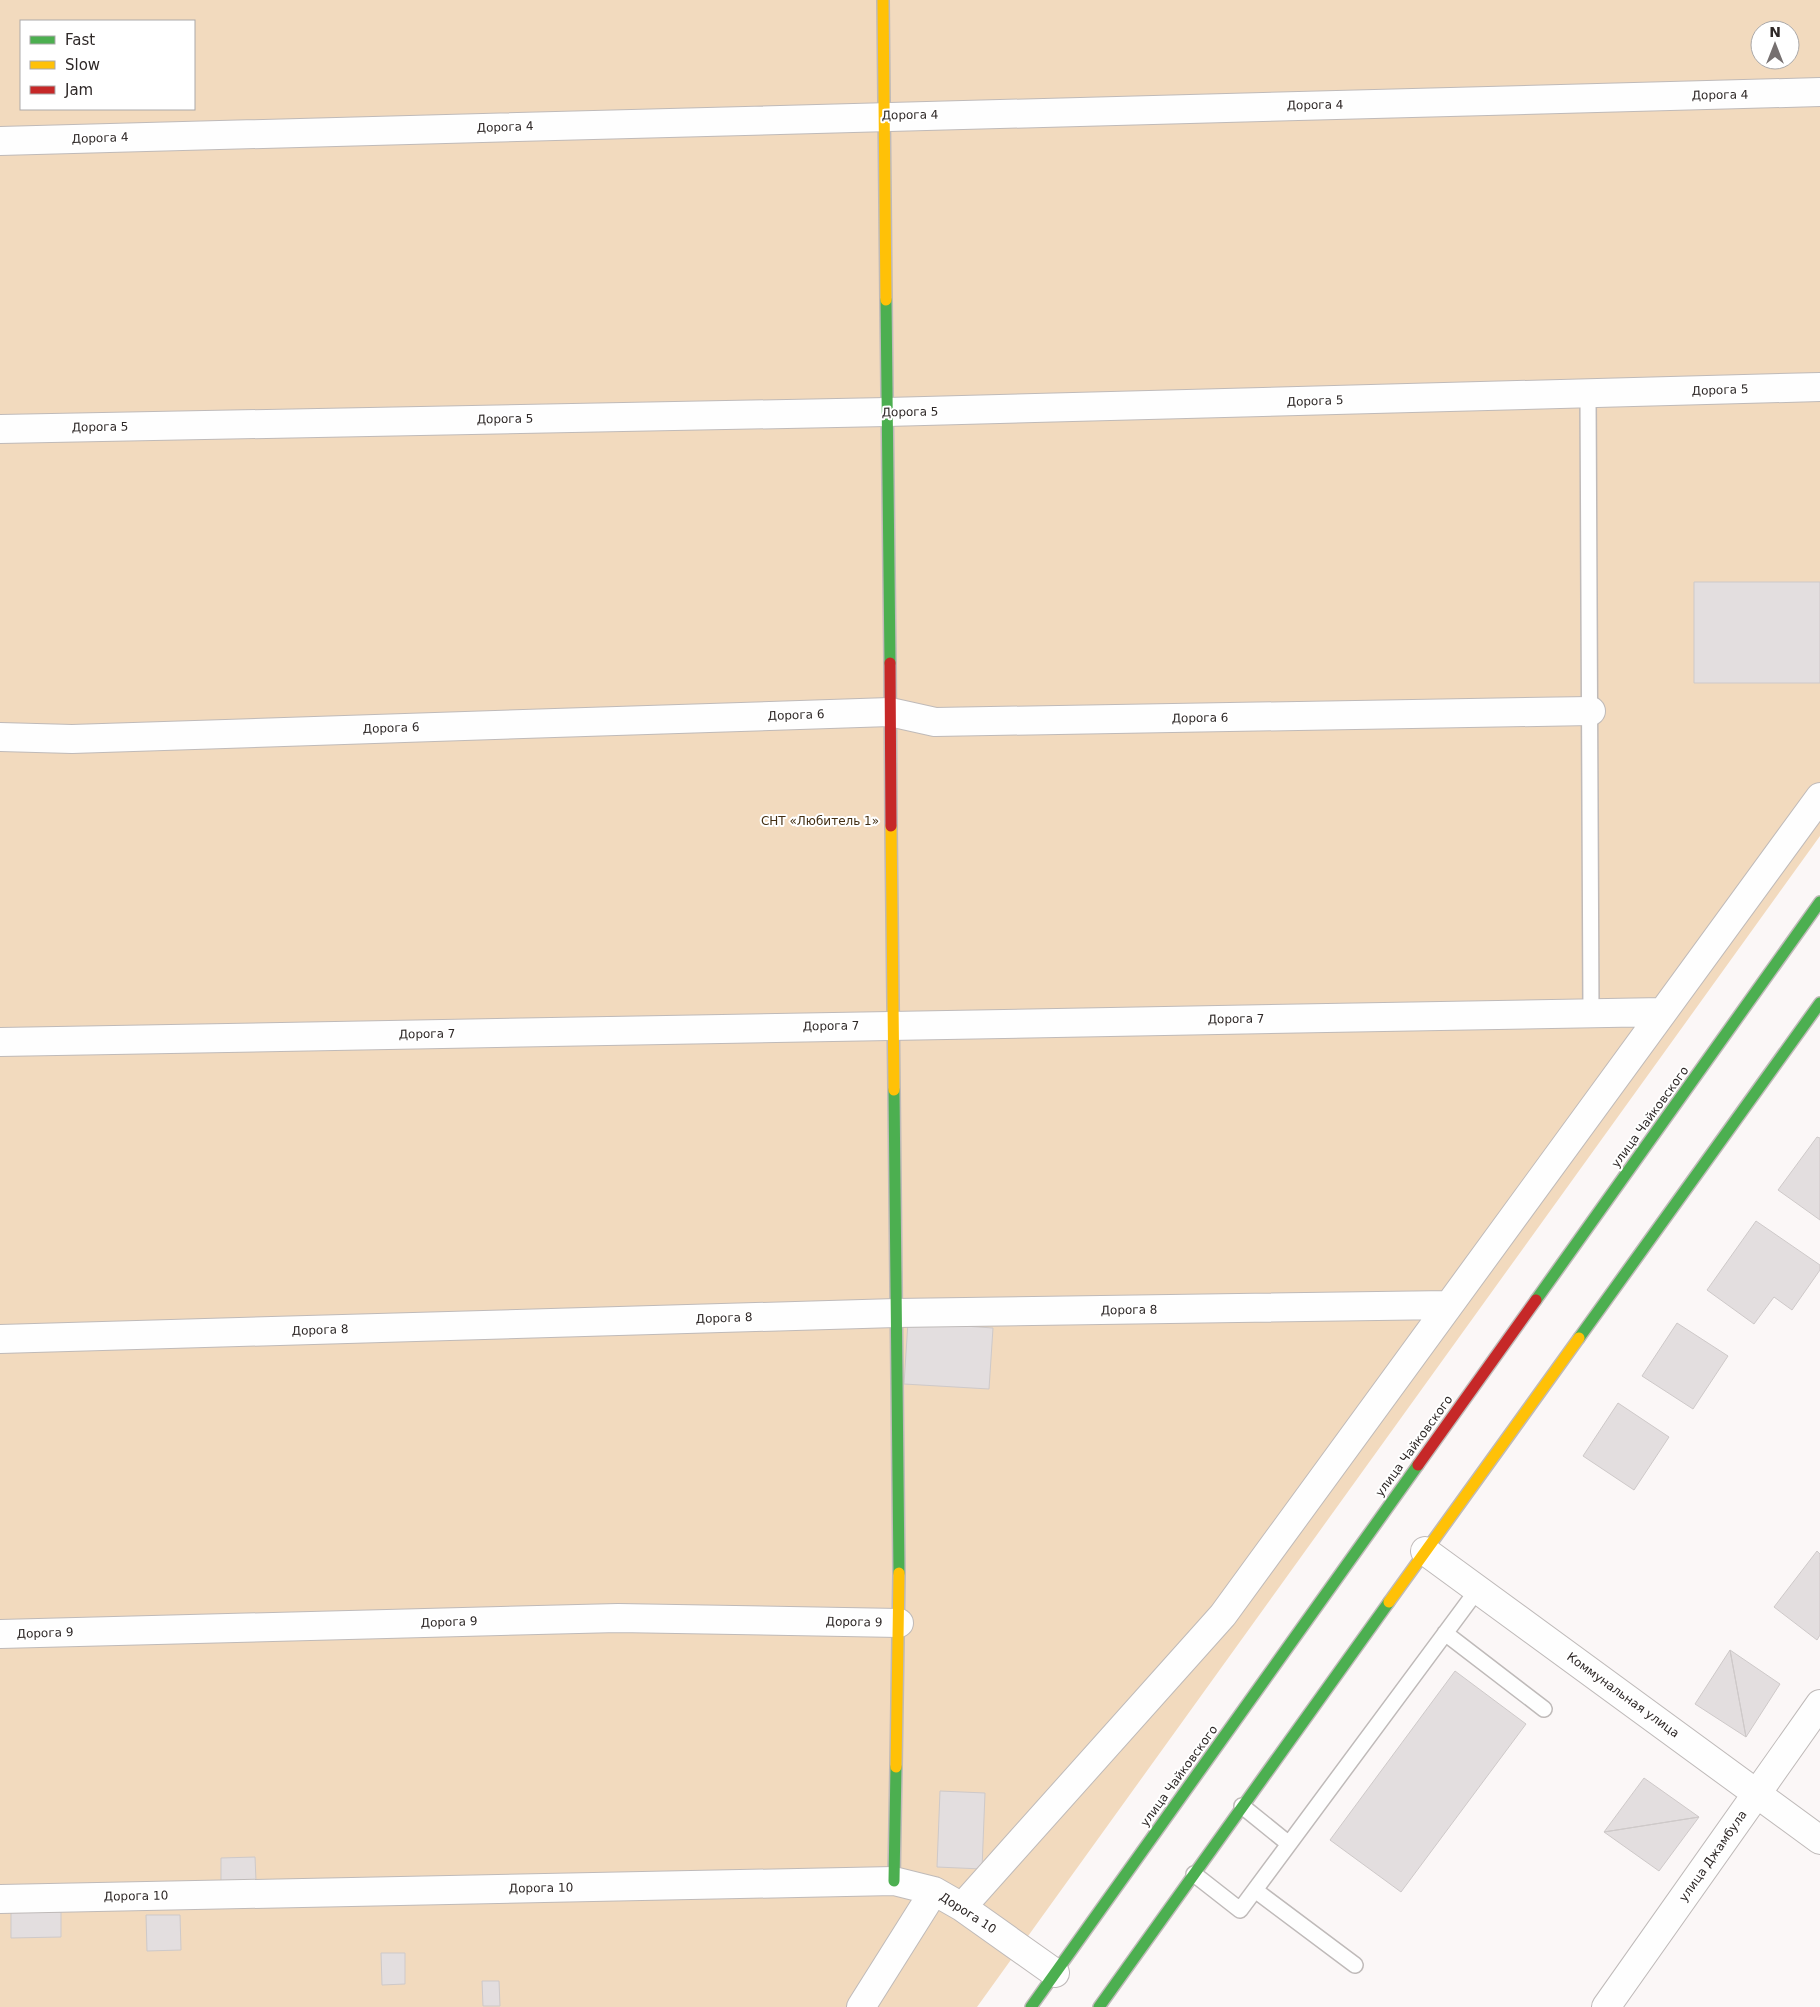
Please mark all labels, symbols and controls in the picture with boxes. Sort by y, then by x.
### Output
legend [20,20,195,110]
north arrow [1750,20,1800,70]
text: N [1769,24,1781,40]
text: Fast [65,31,95,49]
text: Slow [65,56,100,74]
text: Jam [64,81,93,99]
street label: Дорога 4 [1691,88,1749,102]
street label: Дорога 4 [1286,98,1344,112]
street label: Дорога 4 [881,108,939,122]
street label: Дорога 4 [476,119,534,135]
street label: Дорога 4 [71,130,129,146]
street label: Дорога 5 [1691,382,1749,398]
street label: Дорога 5 [1286,393,1344,409]
street label: Дорога 5 [881,405,939,419]
street label: Дорога 5 [476,412,534,426]
street label: Дорога 5 [71,420,129,434]
street label: Дорога 6 [767,707,825,723]
street label: Дорога 6 [1171,711,1229,725]
street label: Дорога 6 [362,720,420,736]
park label: СНТ «Любитель 1» [761,814,879,828]
street label: Дорога 7 [1207,1012,1265,1026]
street label: Дорога 7 [802,1019,860,1033]
street label: Дорога 7 [398,1027,456,1041]
street label: улица Чайковского [1609,1064,1691,1170]
street label: Дорога 8 [1100,1303,1158,1317]
street label: Дорога 8 [695,1310,753,1326]
street label: Дорога 8 [291,1322,349,1338]
street label: улица Чайковского [1373,1393,1455,1499]
street label: Дорога 9 [420,1614,478,1630]
street label: Дорога 9 [825,1615,883,1629]
street label: Дорога 9 [16,1625,74,1641]
street label: Коммунальная улица [1564,1650,1682,1740]
street label: улица Чайковского [1138,1723,1220,1829]
street label: улица Джамбула [1676,1808,1750,1904]
street label: Дорога 10 [509,1880,573,1896]
street label: Дорога 10 [104,1888,168,1904]
street label: Дорога 10 [937,1890,999,1936]

